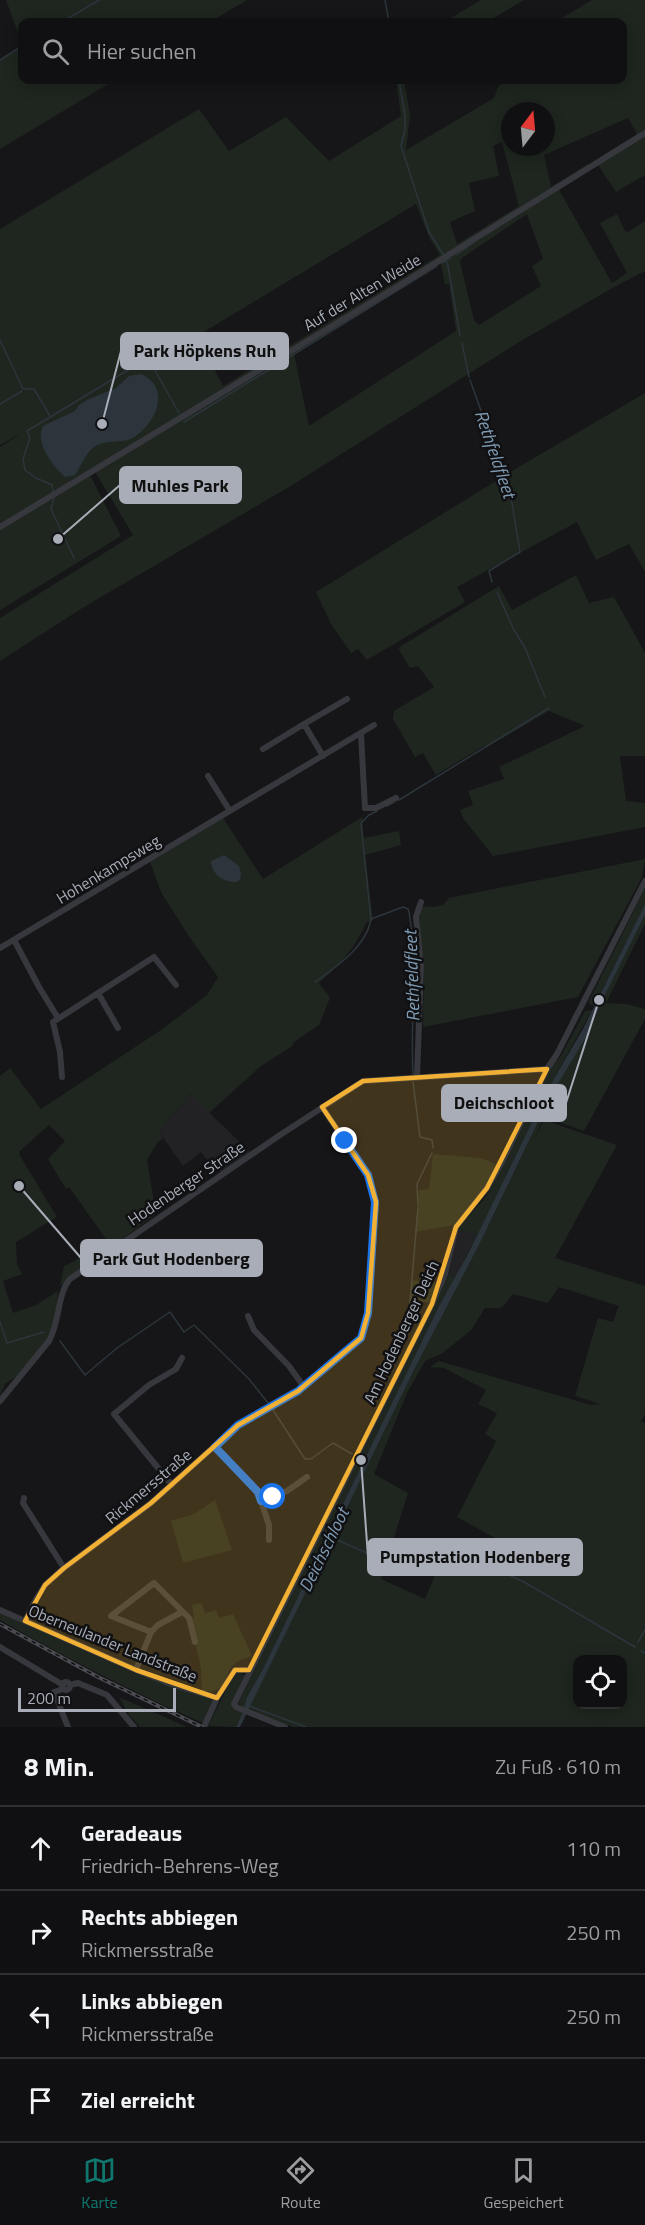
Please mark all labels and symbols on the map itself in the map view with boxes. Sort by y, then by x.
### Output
north arrow [501,102,555,156]
street label: Auf der Alten Weide [299,247,425,337]
callout: Park Höpkens Ruh [121,333,288,369]
text: Park Höpkens Ruh [134,337,276,364]
water label: Rethfeldfleet [468,406,524,504]
callout: Muhles Park [120,467,241,503]
text: Muhles Park [131,472,229,499]
street label: Hohenkampsweg [51,828,165,910]
water label: Rethfeldfleet [396,928,427,1022]
callout: Deichschloot [442,1085,566,1121]
text: Deichschloot [454,1089,555,1116]
route end [331,1127,357,1153]
street label: Hodenberger Straße [123,1135,249,1231]
callout: Park Gut Hodenberg [81,1240,262,1276]
text: Park Gut Hodenberg [92,1245,250,1272]
street label: Am Hodenberger Deich [357,1256,445,1408]
street label: Rickmersstraße [100,1443,196,1529]
route start [259,1483,285,1509]
water label: Deichschloot [292,1501,357,1596]
callout: Pumpstation Hodenberg [368,1539,582,1575]
text: Pumpstation Hodenberg [380,1543,571,1570]
street label: Oberneulander Landstraße [25,1598,201,1688]
scale bar [18,1685,176,1712]

